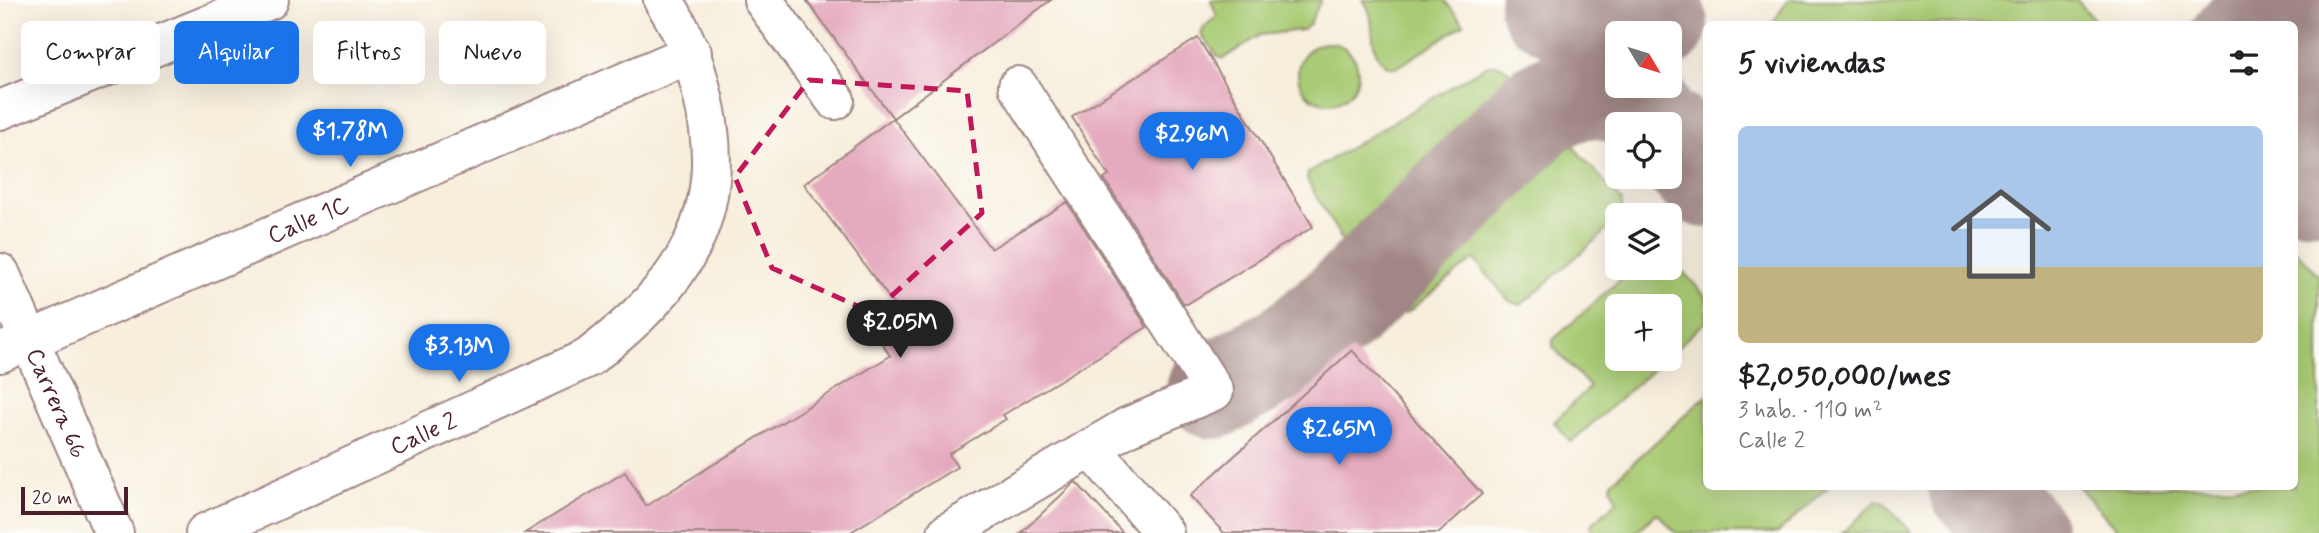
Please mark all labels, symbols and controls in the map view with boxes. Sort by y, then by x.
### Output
chip: Comprar [21,21,160,84]
chip: Alquilar [174,21,299,84]
chip: Filtros [313,21,425,84]
chip: Nuevo [439,21,546,84]
north arrow [1605,21,1682,98]
map controls [1605,21,1682,371]
text: 5 viviendas [1738,44,1886,83]
icon: filters [2225,44,2263,82]
pin: $1.78M [293,110,407,169]
button: locate [1605,112,1682,189]
pin: $2.96M [1135,113,1249,172]
text: $1.78M [312,117,388,147]
text: $2.96M [1155,120,1229,150]
icon: home [1938,171,2064,297]
street label: Calle 1C [263,189,354,252]
button: layers [1605,203,1682,280]
button: + [1605,294,1682,371]
pin: $2.05M [843,300,957,360]
text: $2.05M [863,308,937,338]
pin: $3.13M [402,324,516,384]
text: $3.13M [425,332,493,362]
street label: Carrera 66 [18,344,93,464]
text: $2,050,000/mes [1738,357,1951,396]
text: 3 hab. · 110 m² [1738,396,1883,426]
street label: Calle 2 [386,406,462,463]
pin: $2.65M [1282,407,1396,467]
text: $2.65M [1302,415,1376,445]
text: Calle 2 [1738,426,1805,456]
scale bar [21,484,128,516]
text: 20 m [32,486,72,511]

